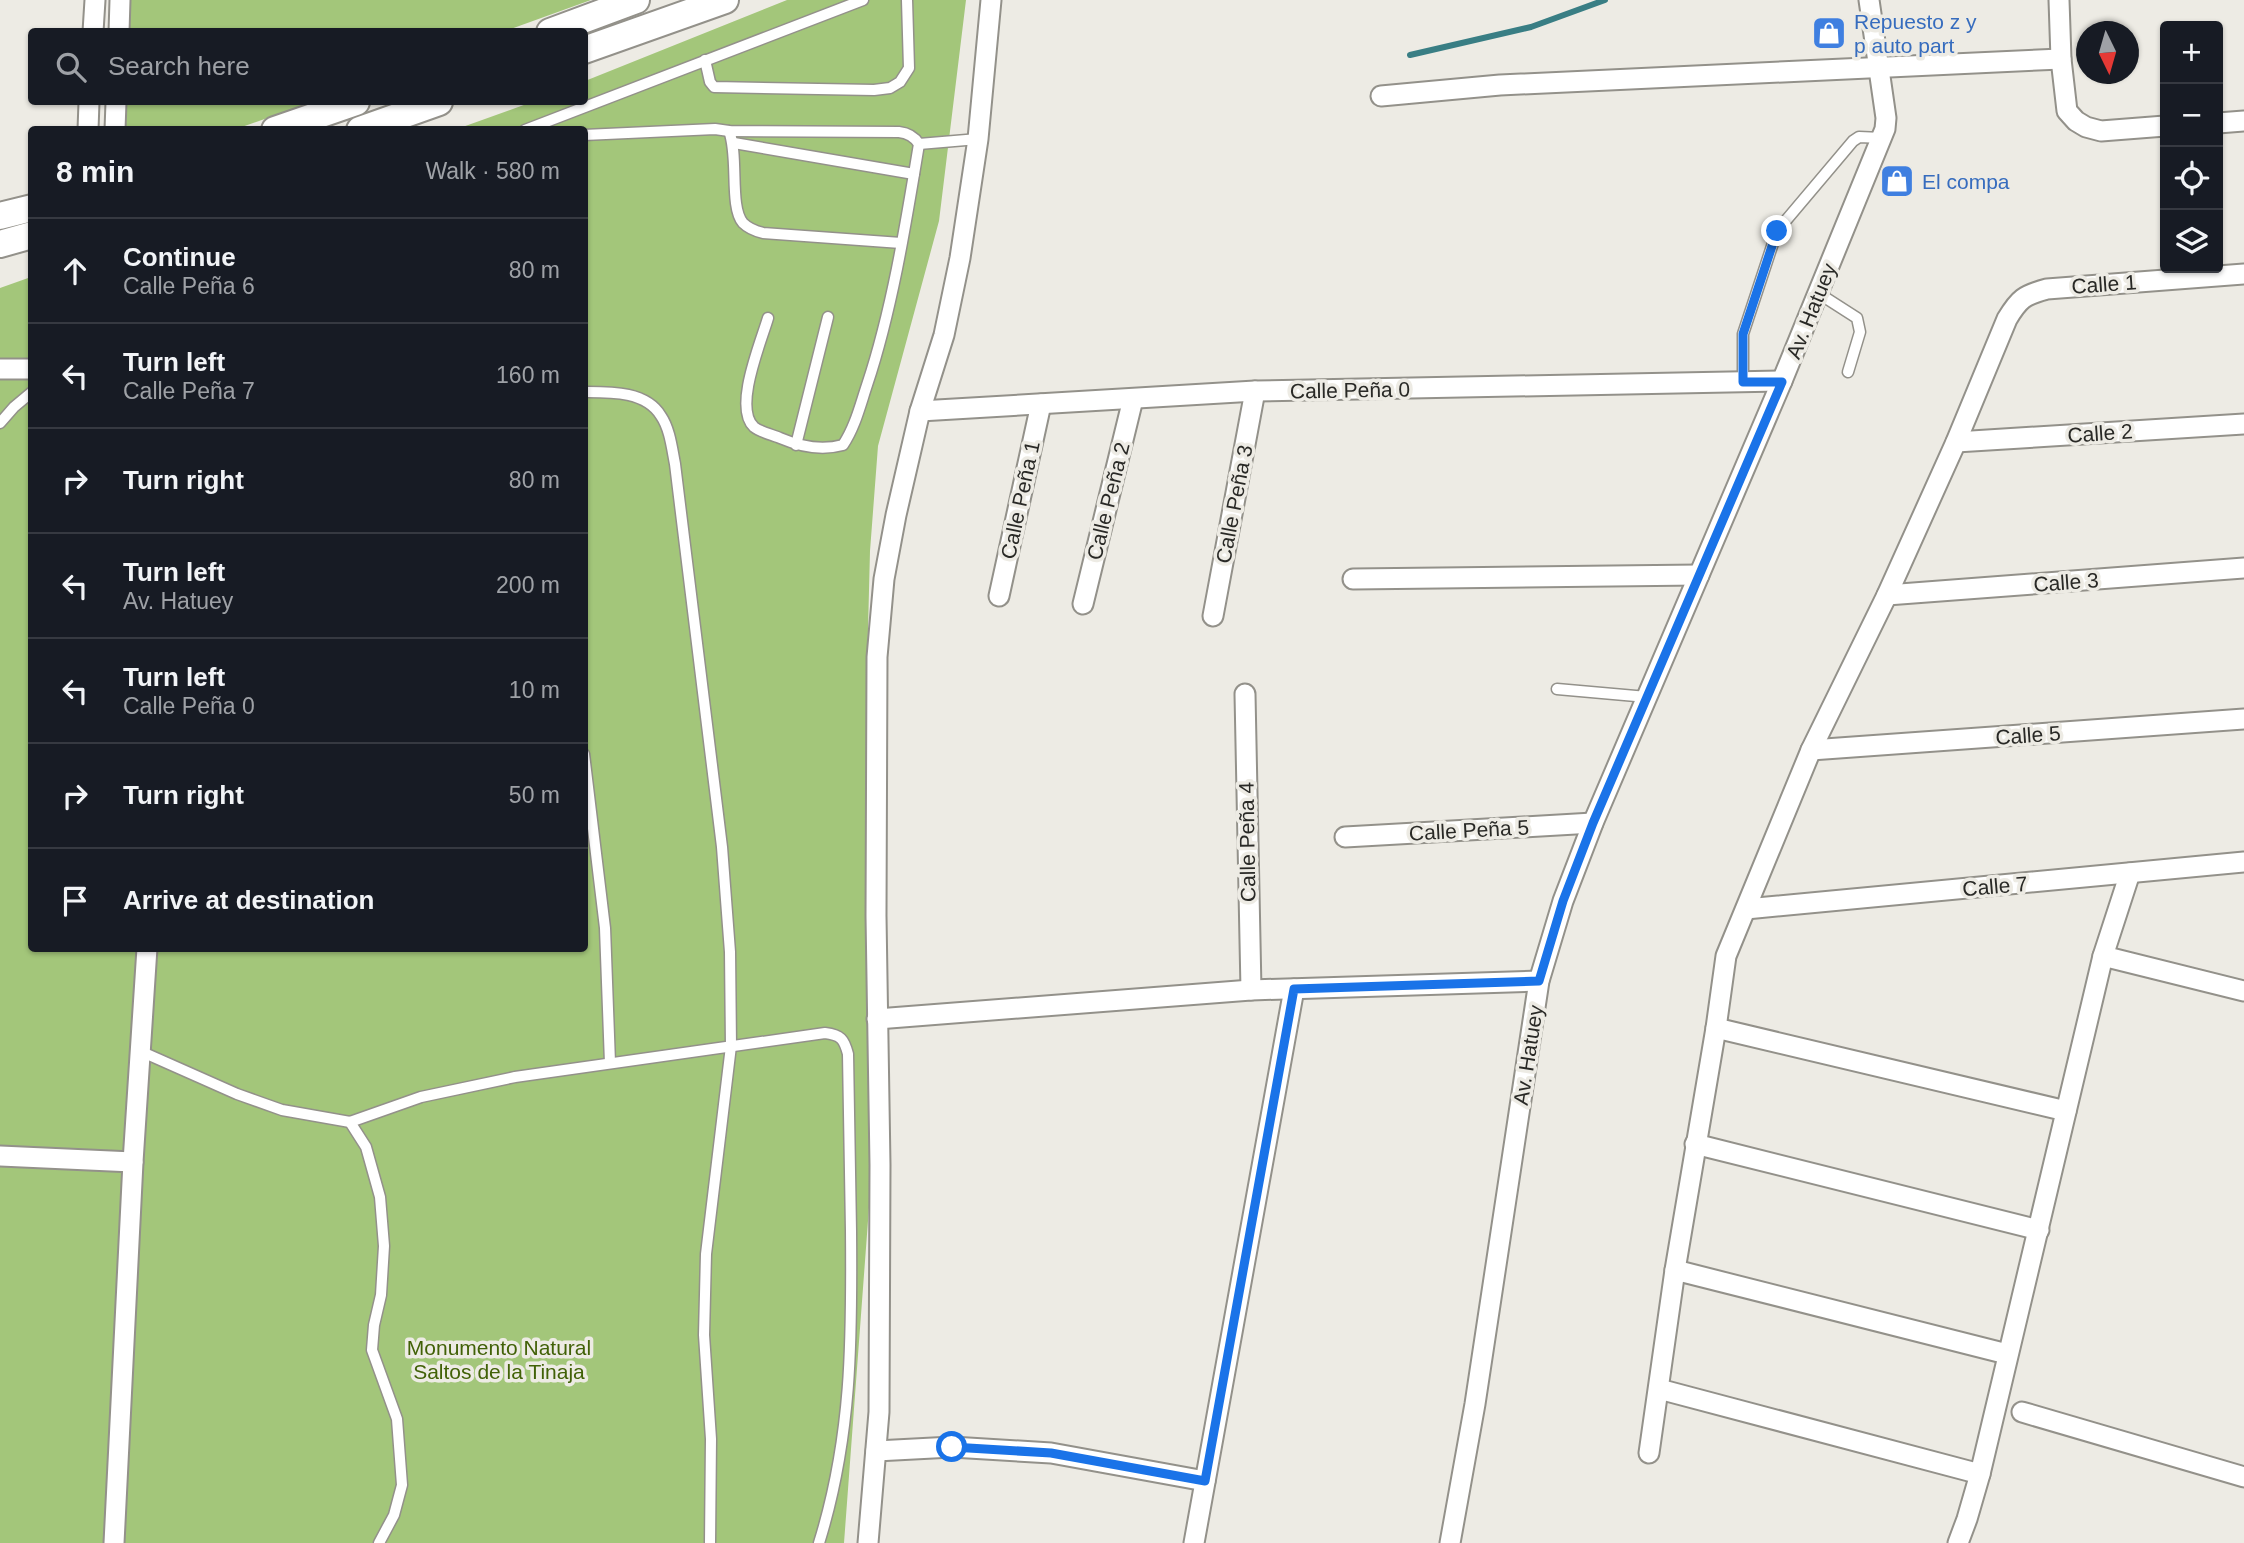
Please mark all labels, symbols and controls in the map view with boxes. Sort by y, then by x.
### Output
place label: Repuesto z y p auto part [1854,10,1977,57]
shop icon: Repuesto z y p auto part [1810,14,1848,52]
north arrow [2076,21,2139,84]
map controls [2160,21,2223,273]
button: + [2160,21,2223,84]
search box [28,28,588,105]
icon: search [52,48,90,86]
text: Search here [108,51,250,81]
button: − [2160,84,2223,147]
button: locate [2160,147,2223,210]
text: 8 min [56,155,134,188]
text: Walk · 580 m [425,158,560,184]
shop icon: El compa [1878,162,1916,200]
place label: El compa [1922,170,2010,193]
button: layers [2160,210,2223,273]
route end [1761,215,1792,246]
text: Continue [123,242,236,272]
icon: ahead [56,252,94,290]
text: 80 m [509,257,560,283]
street label: Av. Hatuey [1781,260,1841,362]
street label: Calle 1 [2071,270,2137,298]
text: Calle Peña 6 [123,273,255,299]
text: Turn left [123,347,225,377]
icon: left [56,357,94,395]
text: 160 m [496,362,560,388]
street label: Calle Peña 0 [1290,377,1410,403]
text: Calle Peña 7 [123,378,255,404]
street label: Calle 2 [2067,419,2133,447]
street label: Calle Peña 1 [996,439,1044,561]
street label: Calle Peña 2 [1082,440,1134,562]
street label: Calle Peña 3 [1211,443,1257,565]
icon: right [56,462,94,500]
text: Turn right [123,465,244,495]
text: 80 m [509,467,560,493]
text: Turn left [123,557,225,587]
icon: left [56,567,94,605]
street label: Calle 3 [2033,568,2099,596]
text: 200 m [496,572,560,598]
text: Av. Hatuey [123,588,233,614]
text: Turn left [123,662,225,692]
icon: left [56,672,94,710]
text: 10 m [509,677,560,703]
text: Calle Peña 0 [123,693,255,719]
street label: Calle 5 [1995,721,2061,749]
icon: right [56,777,94,815]
text: Turn right [123,780,244,810]
street label: Calle Peña 4 [1234,781,1260,902]
text: 50 m [509,782,560,808]
street label: Calle Peña 5 [1408,815,1530,845]
street label: Calle 7 [1961,872,2029,900]
icon: arrive [56,882,94,920]
text: Arrive at destination [123,885,374,915]
street label: Av. Hatuey [1509,1003,1547,1107]
park label: Monumento Natural Saltos de la Tinaja [407,1336,591,1383]
route start [936,1431,967,1462]

